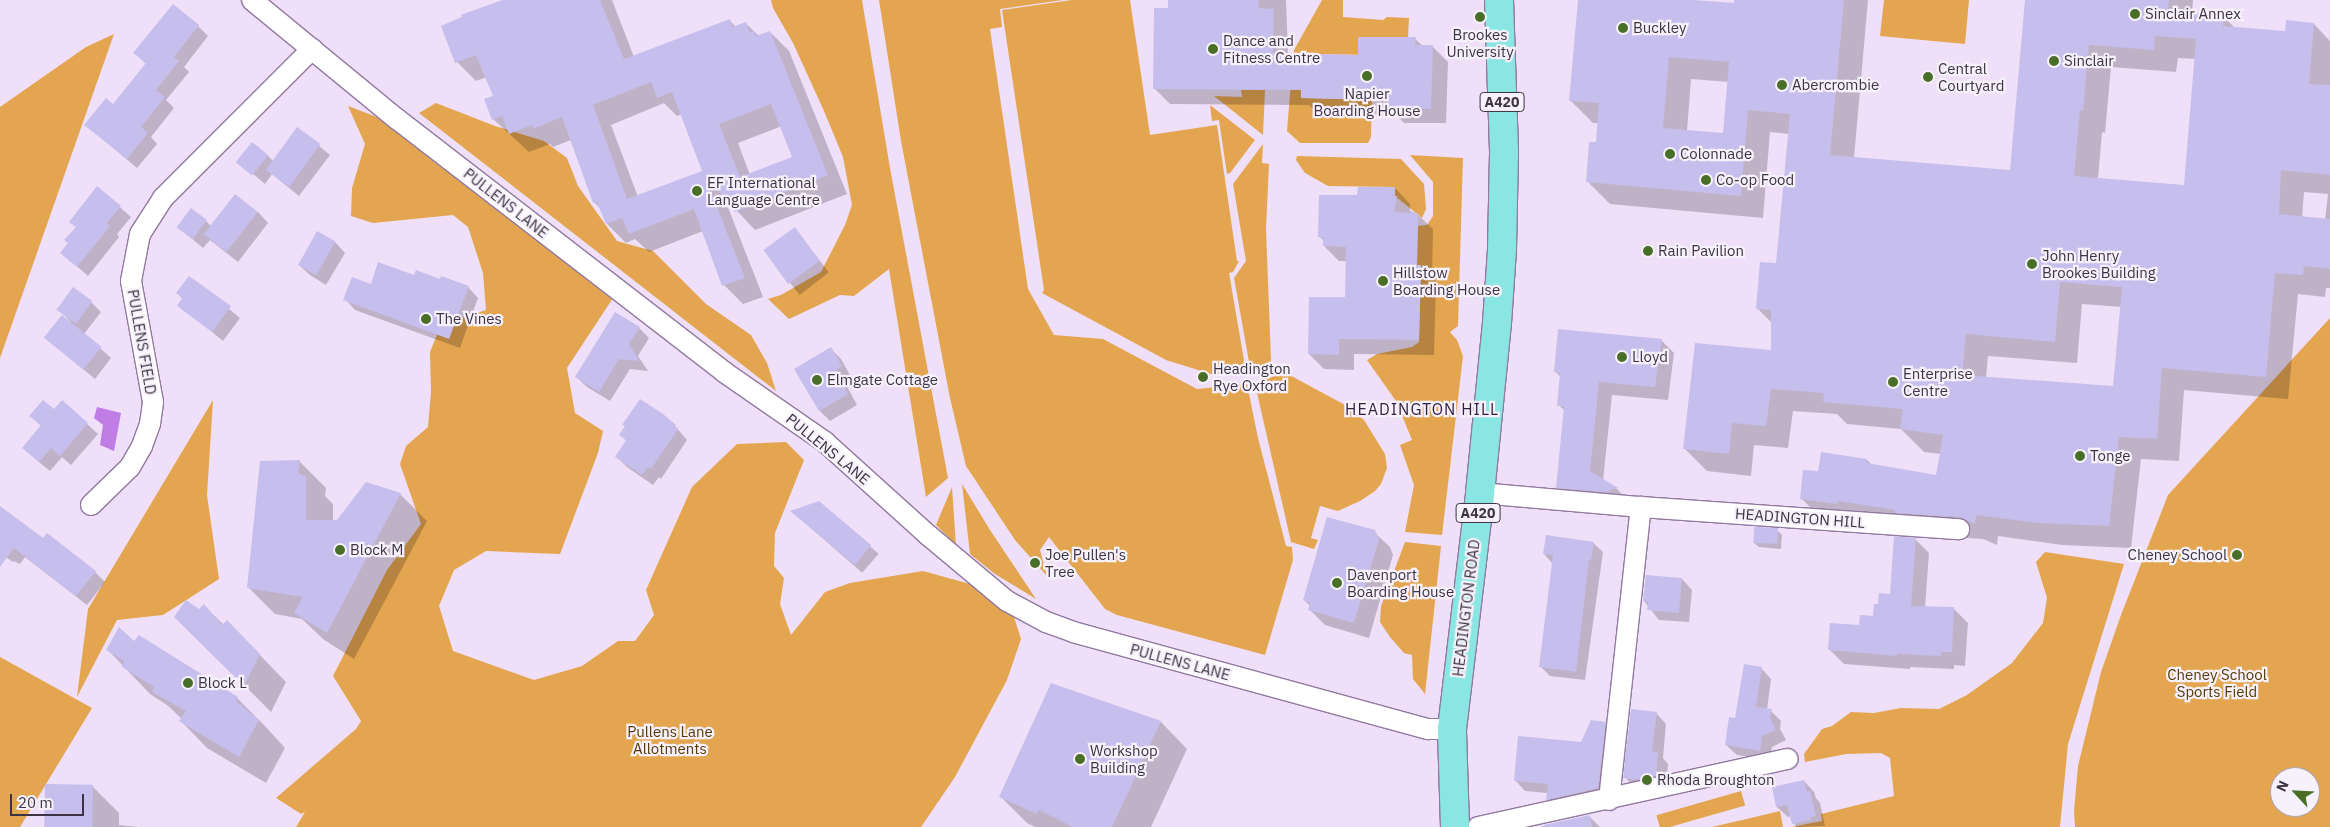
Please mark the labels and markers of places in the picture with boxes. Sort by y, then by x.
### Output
place label: Sinclair Annex [2145,5,2241,23]
marker: Sinclair Annex [2129,8,2141,20]
marker: Brookes University [1474,11,1486,23]
place label: Buckley [1633,19,1686,37]
marker: Buckley [1617,22,1629,34]
place label: Brookes University [1446,25,1514,60]
place label: Dance and Fitness Centre [1223,31,1320,66]
marker: Dance and Fitness Centre [1207,43,1219,55]
place label: Sinclair [2064,52,2114,70]
marker: Sinclair [2048,55,2060,67]
place label: Central Courtyard [1938,59,2004,94]
marker: Napier Boarding House [1361,70,1373,82]
marker: Central Courtyard [1922,71,1934,83]
place label: Abercrombie [1792,76,1879,94]
marker: Abercrombie [1776,79,1788,91]
place label: Napier Boarding House [1313,84,1421,119]
place label: Colonnade [1680,145,1752,163]
marker: Colonnade [1664,148,1676,160]
place label: Co-op Food [1716,171,1794,189]
place label: EF International Language Centre [707,173,820,208]
marker: Co-op Food [1700,174,1712,186]
marker: EF International Language Centre [691,185,703,197]
place label: Rain Pavilion [1658,242,1744,260]
marker: Rain Pavilion [1642,245,1654,257]
place label: John Henry Brookes Building [2042,246,2156,281]
marker: John Henry Brookes Building [2026,258,2038,270]
place label: Hillstow Boarding House [1393,263,1500,298]
marker: Hillstow Boarding House [1377,275,1389,287]
place label: The Vines [436,310,502,328]
marker: The Vines [420,313,432,325]
place label: Lloyd [1632,348,1668,366]
marker: Lloyd [1616,351,1628,363]
place label: Headington Rye Oxford [1213,359,1291,394]
place label: Enterprise Centre [1903,364,1973,399]
place label: Elmgate Cottage [827,371,938,389]
marker: Headington Rye Oxford [1197,371,1209,383]
marker: Elmgate Cottage [811,374,823,386]
marker: Enterprise Centre [1887,376,1899,388]
place label: Tonge [2090,447,2131,465]
marker: Tonge [2074,450,2086,462]
place label: Block M [350,541,403,559]
marker: Block M [334,544,346,556]
place label: Joe Pullen's Tree [1045,545,1126,580]
place label: Cheney School [2128,546,2227,564]
marker: Cheney School [2231,549,2243,561]
marker: Joe Pullen's Tree [1029,557,1041,569]
place label: Davenport Boarding House [1347,565,1454,600]
marker: Davenport Boarding House [1331,577,1343,589]
place label: Block L [198,674,247,692]
marker: Block L [182,677,194,689]
place label: Workshop Building [1090,741,1158,776]
marker: Workshop Building [1074,753,1086,765]
place label: Rhoda Broughton [1657,771,1774,789]
marker: Rhoda Broughton [1641,774,1653,786]

